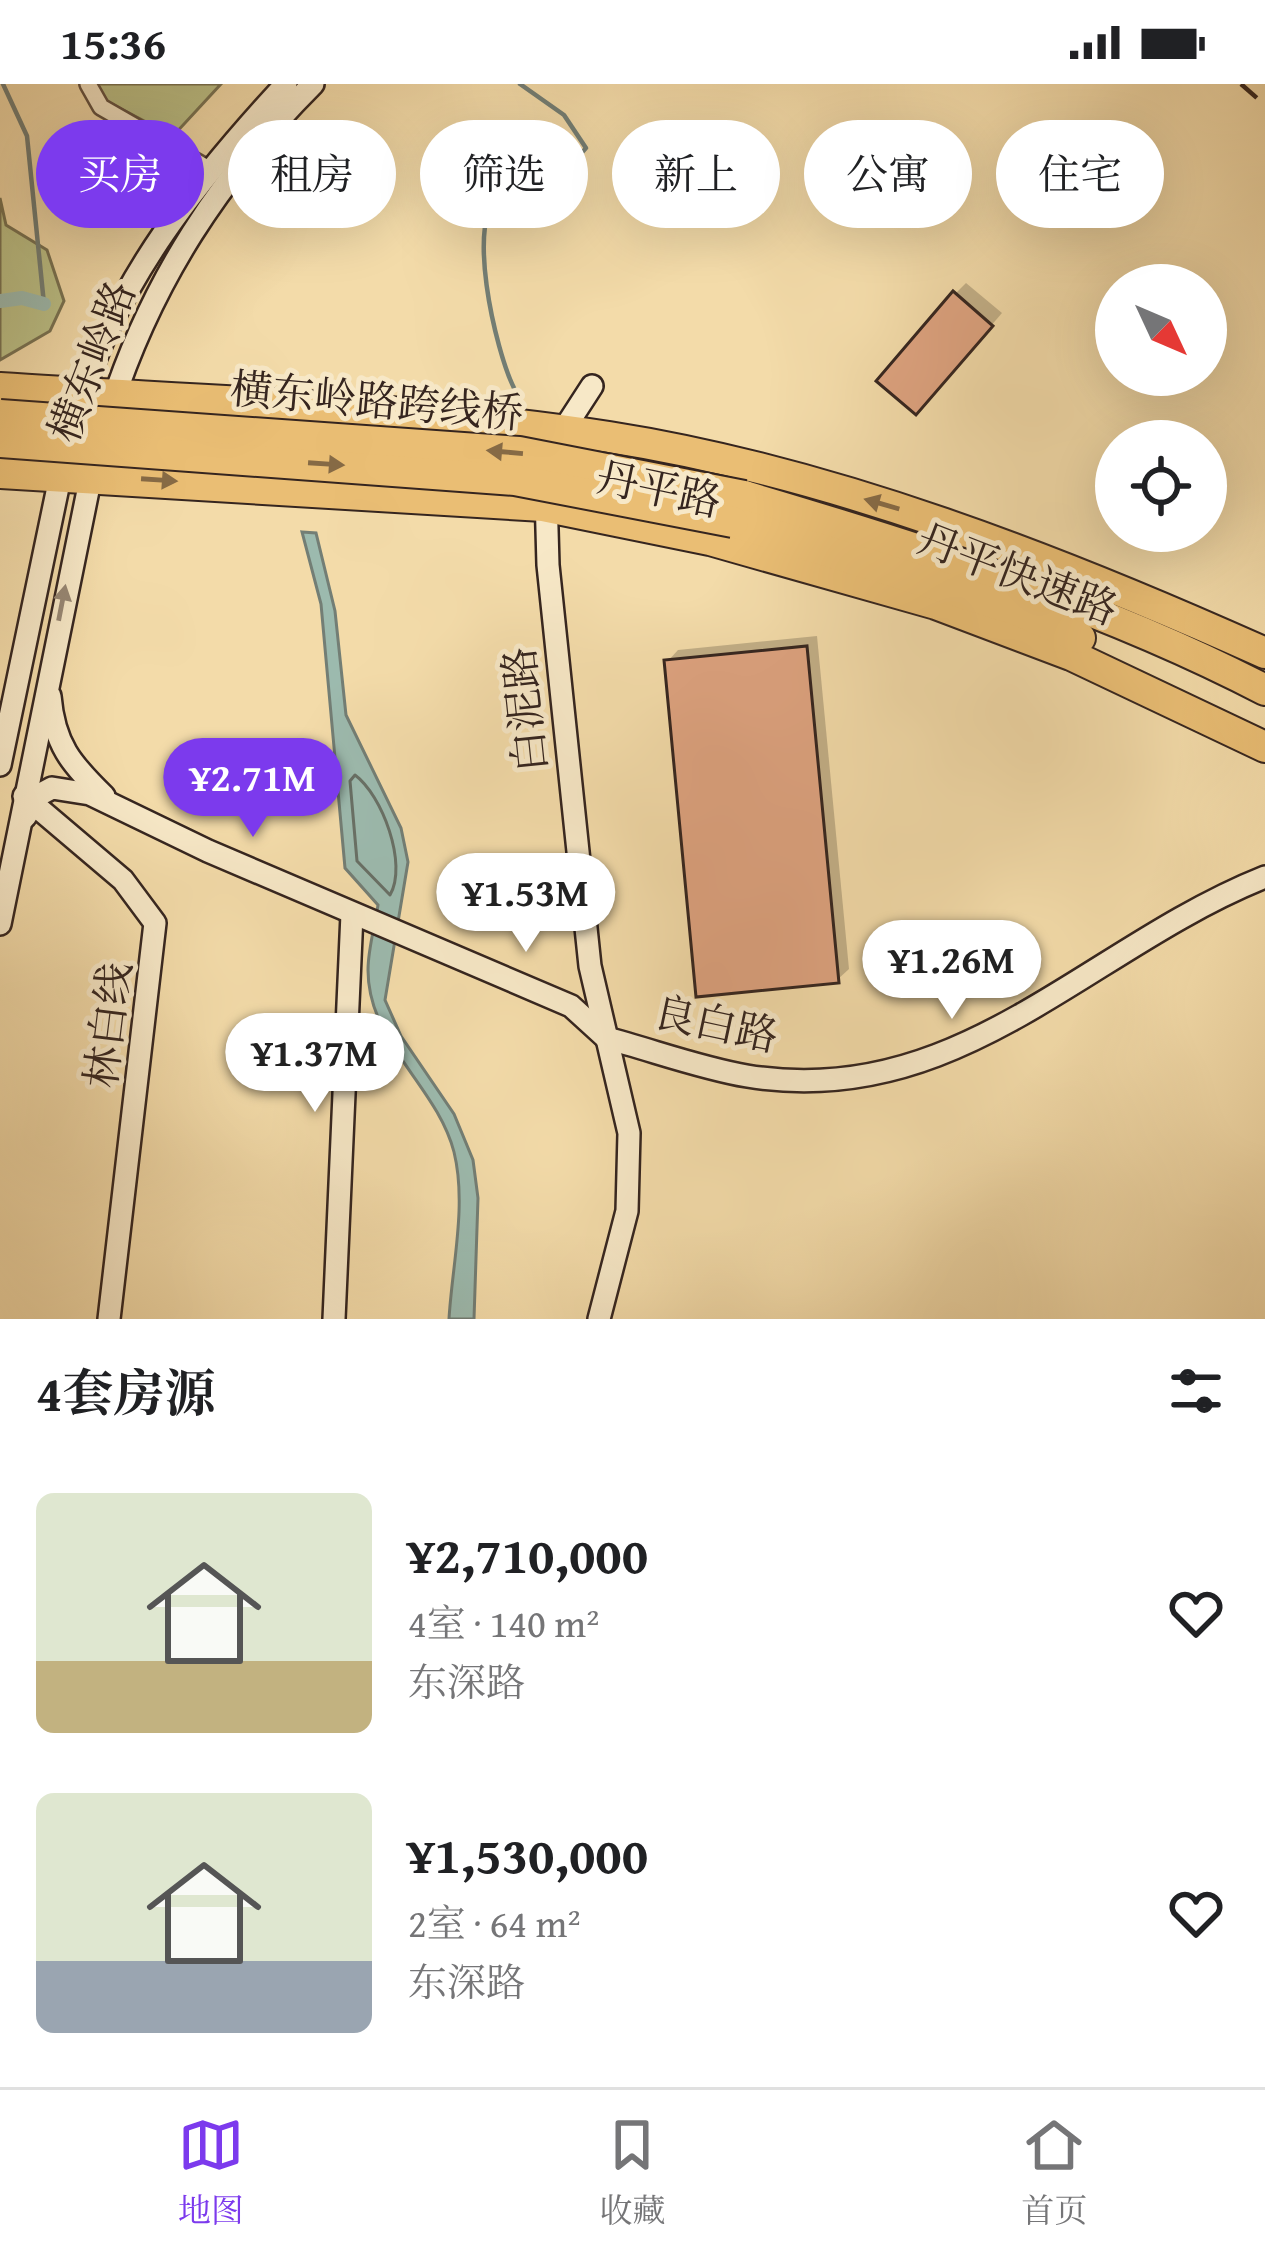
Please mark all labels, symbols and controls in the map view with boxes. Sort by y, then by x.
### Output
text: 15:36 [60,10,166,75]
chip: 买房 [36,120,204,228]
chip: 租房 [228,120,396,228]
chip: 筛选 [420,120,588,228]
chip: 新上 [612,120,780,228]
chip: 公寓 [804,120,972,228]
chip: 住宅 [996,120,1164,228]
north arrow [1095,264,1227,396]
map controls [1095,264,1227,552]
street label: 横东岭路 [32,272,150,450]
street label: 横东岭路跨线桥 [228,357,526,443]
button: locate [1095,420,1227,552]
one-way arrow [486,442,523,461]
street label: 丹平路 [591,445,727,531]
one-way arrow [308,455,346,474]
one-way arrow [141,471,178,490]
one-way arrow [863,494,900,512]
street label: 丹平快速路 [909,507,1127,639]
one-way arrow [53,583,72,621]
street label: 白泥路 [487,644,561,776]
pin: ¥2.71M [155,738,351,840]
text: ¥2.71M [190,748,316,805]
pin: ¥1.53M [428,853,624,955]
text: ¥1.53M [463,863,589,920]
pin: ¥1.26M [854,920,1050,1022]
text: ¥1.26M [889,930,1015,987]
street label: 林白线 [69,959,145,1091]
street label: 良白路 [648,980,784,1066]
pin: ¥1.37M [217,1013,413,1115]
text: ¥1.37M [252,1023,378,1080]
text: 4套房源 [36,1355,215,1430]
icon: filters [1163,1358,1229,1424]
text: ¥2,710,000 [408,1517,648,1592]
icon: home [132,1541,276,1685]
icon: heart [1163,1580,1229,1646]
text: 4室 · 140 m² [408,1594,599,1651]
text: 东深路 [408,1653,525,1710]
text: ¥1,530,000 [408,1817,648,1892]
icon: home [132,1841,276,1985]
icon: heart [1163,1880,1229,1946]
text: 2室 · 64 m² [408,1894,581,1951]
text: 东深路 [408,1953,525,2010]
tab: 地图 [178,2112,244,2234]
tab: 收藏 [599,2112,665,2234]
tab: 首页 [1021,2112,1087,2234]

